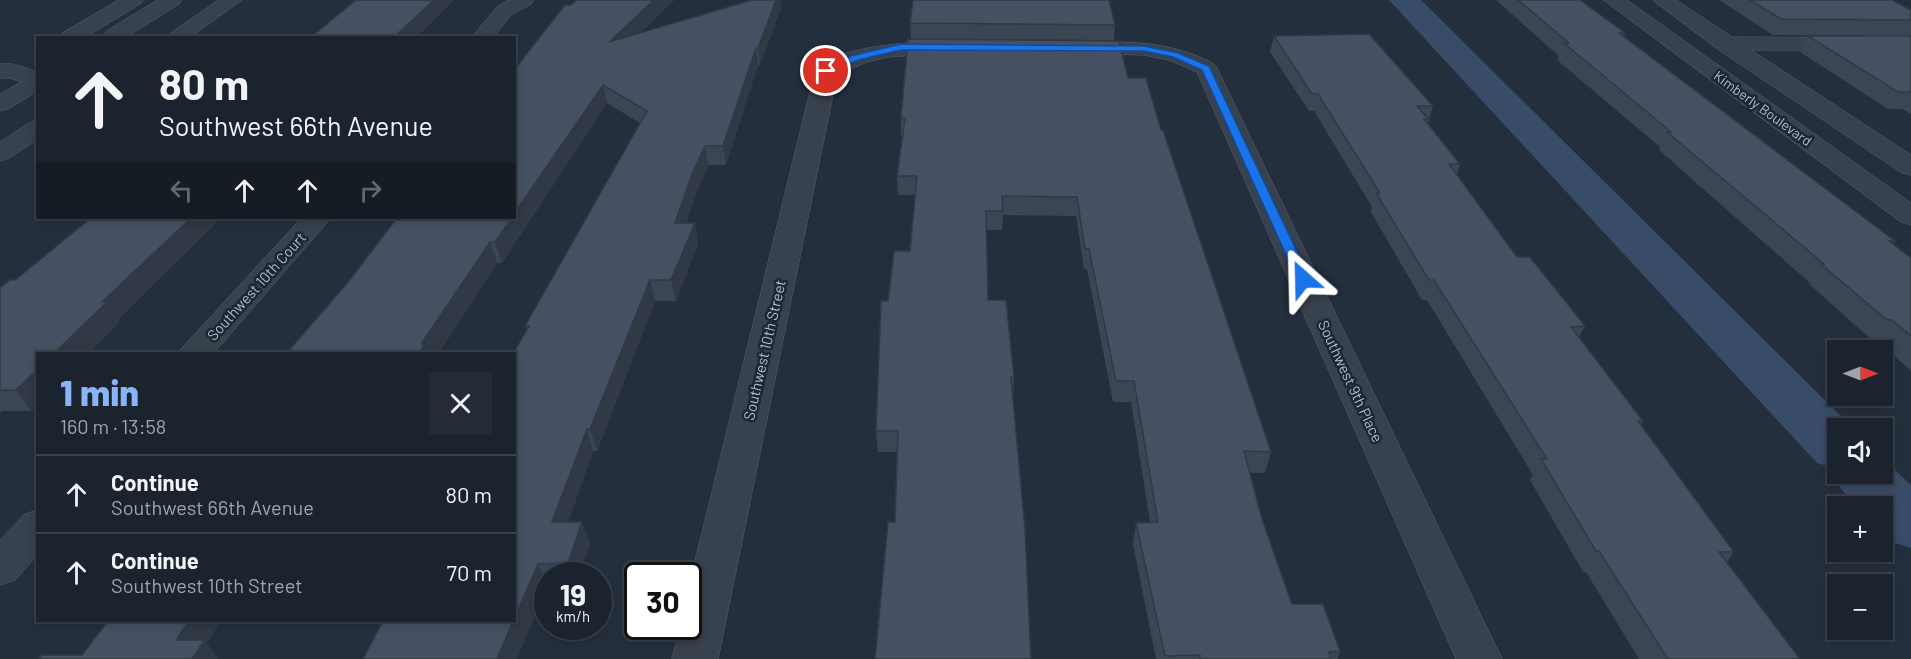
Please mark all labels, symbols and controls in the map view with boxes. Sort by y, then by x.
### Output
pin [800,45,851,96]
icon: arrive [809,54,842,87]
text: 80 m [159,58,249,108]
icon: ahead [60,60,138,138]
street label: Kimberly Boulevard [1711,67,1815,149]
text: Southwest 66th Avenue [159,109,433,141]
icon: left [165,174,198,207]
icon: ahead [228,174,261,207]
icon: ahead [291,174,324,207]
icon: right [354,174,387,207]
street label: Southwest 10th Court [203,228,309,344]
position arrow [1271,247,1335,311]
street label: Southwest 10th Street [739,278,789,422]
street label: Southwest 9th Place [1315,317,1387,445]
north arrow [1827,340,1893,406]
map controls [1827,340,1893,640]
text: 1 min [60,370,139,413]
button: close [429,372,492,435]
text: 160 m · 13:58 [60,414,166,438]
button: sound [1827,418,1893,484]
text: Continue [111,469,199,495]
icon: ahead [60,478,93,511]
text: 80 m [446,481,492,507]
text: Southwest 66th Avenue [111,495,314,519]
button: + [1827,496,1893,562]
text: Continue [111,547,199,573]
icon: ahead [60,556,93,589]
text: 70 m [447,559,492,585]
speed limit sign: 30 [624,562,702,640]
text: Southwest 10th Street [111,573,303,597]
button: − [1827,574,1893,640]
text: 19 [560,576,586,612]
text: km/h [556,607,590,625]

